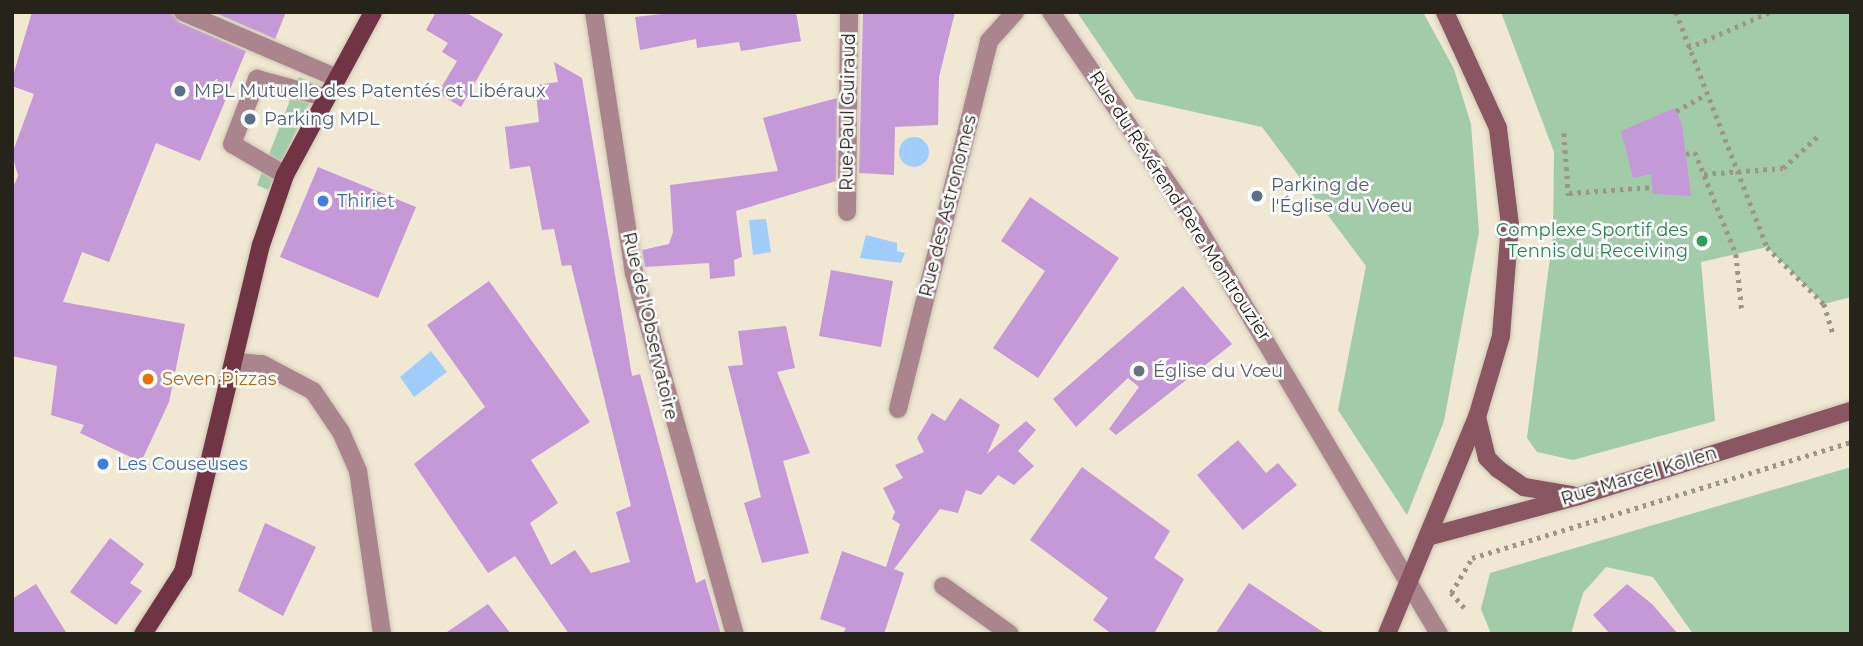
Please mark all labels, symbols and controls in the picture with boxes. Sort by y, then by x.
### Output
street label: Rue Paul Guiraud [836,33,860,191]
street label: Rue du Révérend Père Montrouzier [1085,67,1275,345]
place label: MPL Mutuelle des Patentés et Libéraux [194,80,546,102]
marker: MPL Mutuelle des Patentés et Libéraux [172,83,188,99]
place label: Parking MPL [264,108,380,130]
marker: Parking MPL [242,111,258,127]
street label: Rue des Astronomes [915,113,981,299]
place label: Parking de l'Église du Voeu [1271,175,1413,218]
marker: Parking de l'Église du Voeu [1249,188,1265,204]
place label: Thiriet [337,190,394,212]
marker: Thiriet [315,193,331,209]
place label: Complexe Sportif des Tennis du Receiving [1496,220,1688,262]
street label: Rue de l'Observatoire [618,230,682,422]
marker: Complexe Sportif des Tennis du Receiving [1694,233,1710,249]
place label: Église du Vœu [1153,360,1283,382]
marker: Église du Vœu [1131,363,1147,379]
place label: Seven Pizzas [162,368,277,390]
marker: Seven Pizzas [140,371,156,387]
street label: Rue Marcel Kollen [1558,442,1720,510]
place label: Les Couseuses [117,453,248,475]
marker: Les Couseuses [95,456,111,472]

